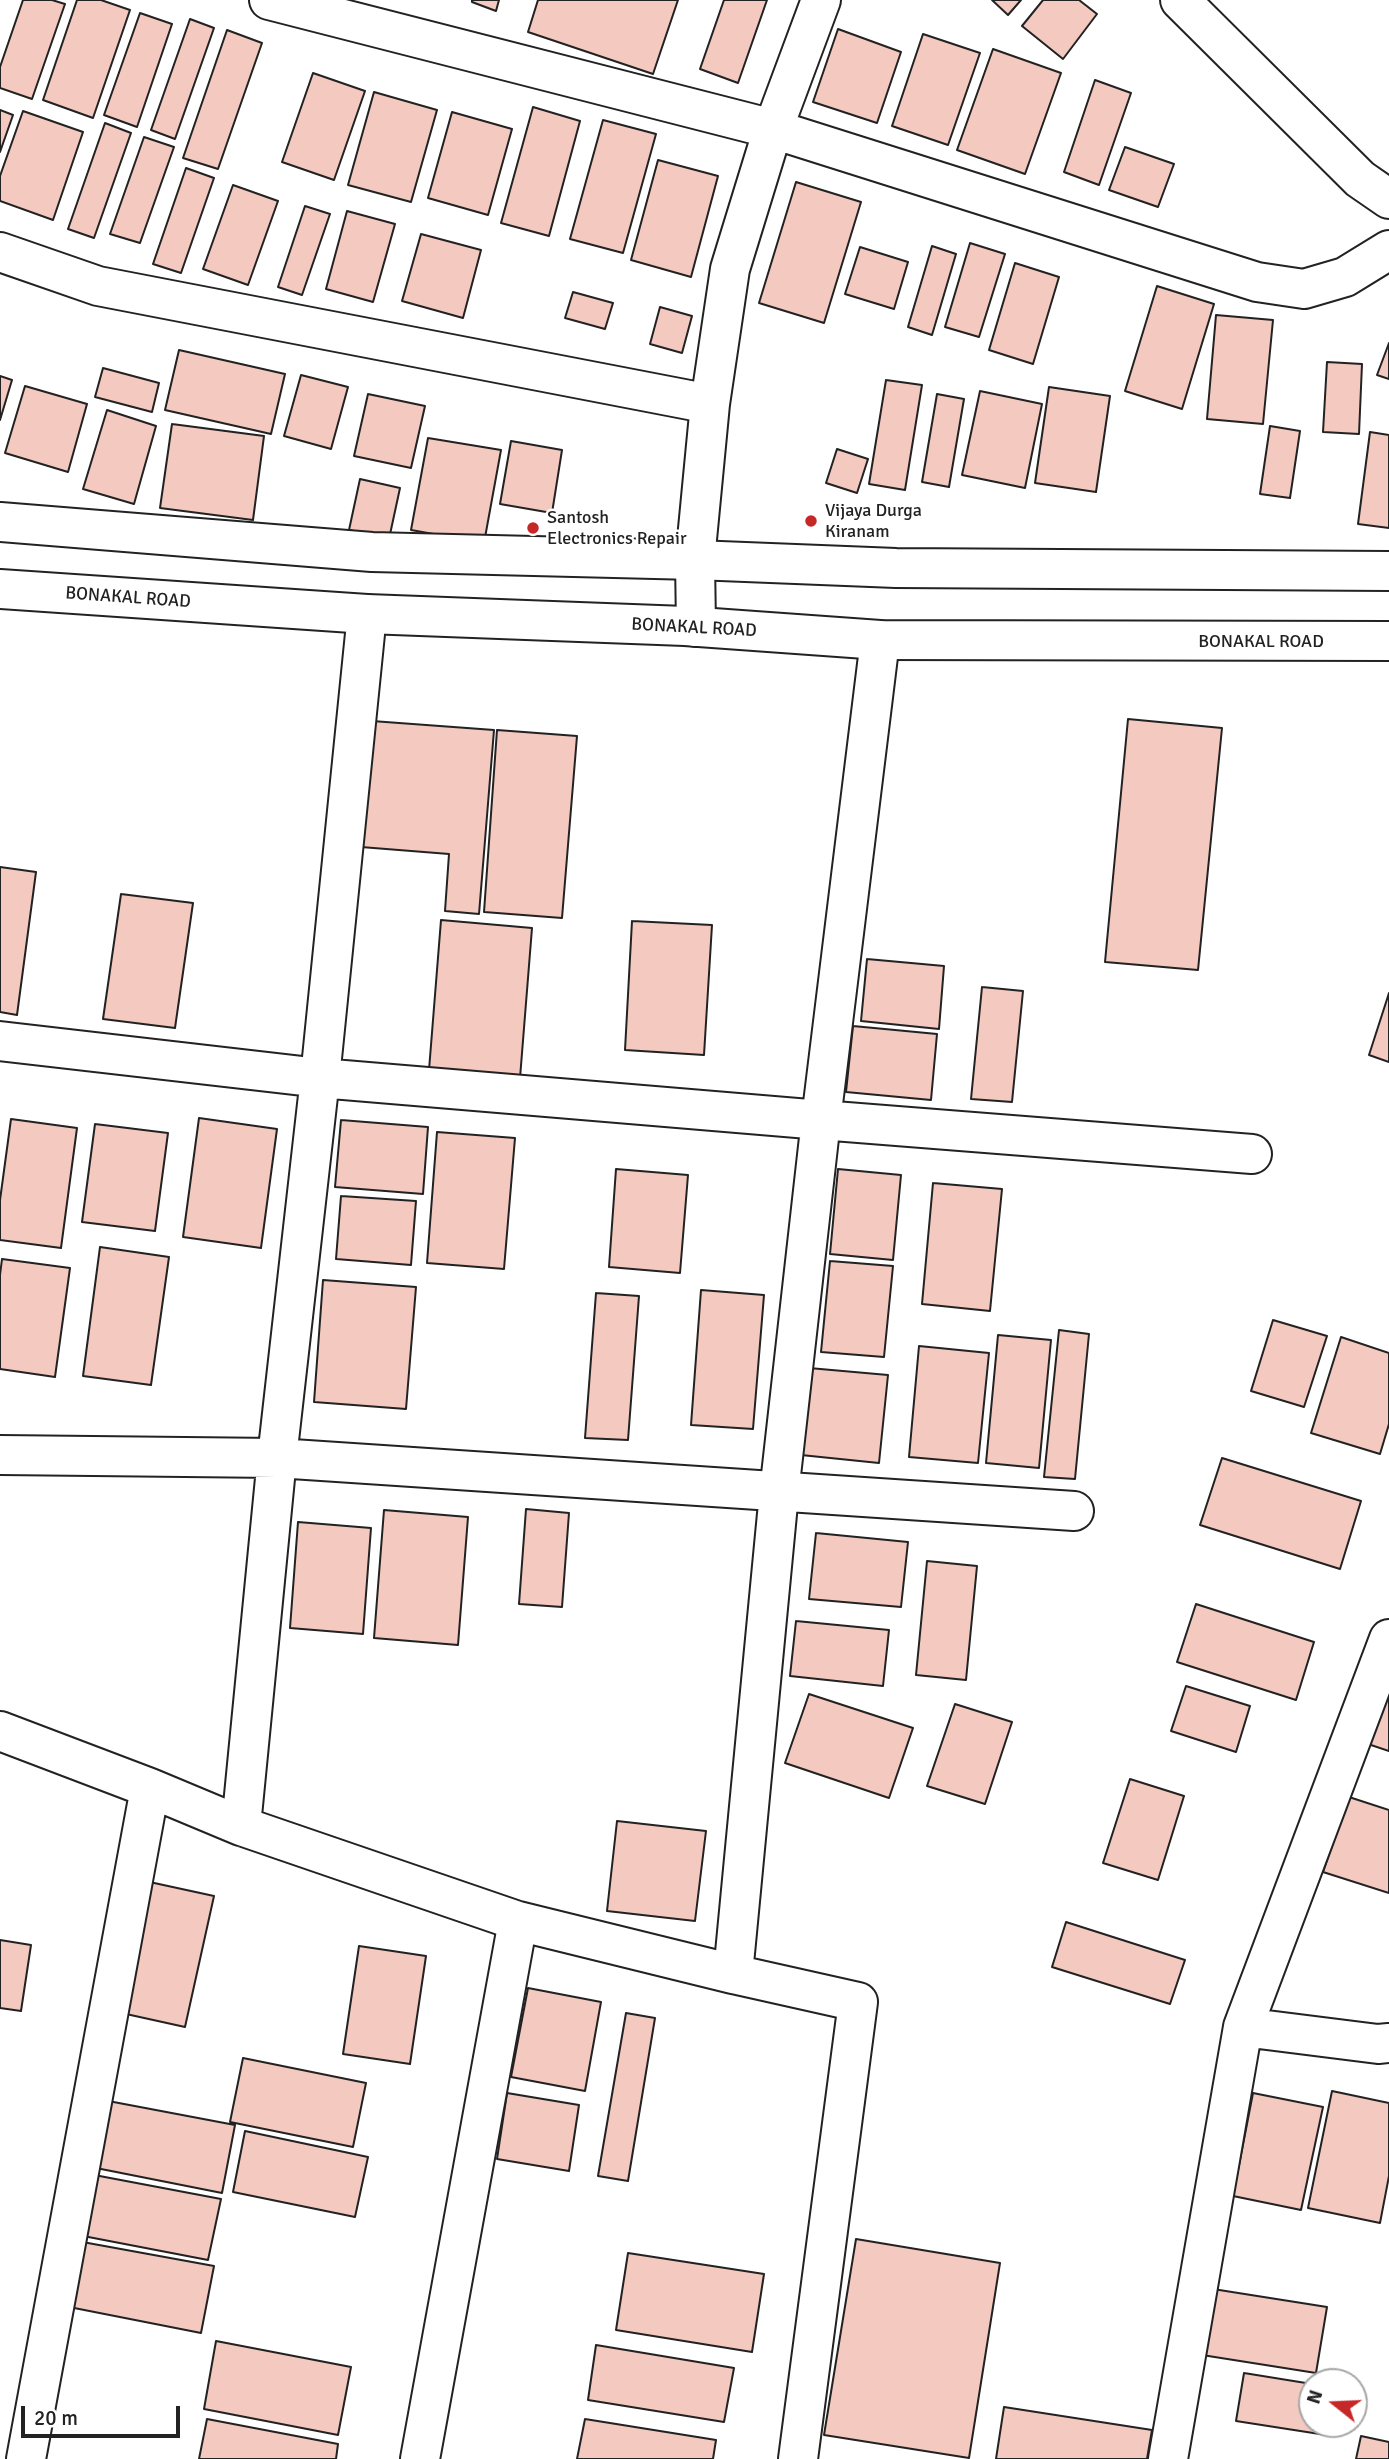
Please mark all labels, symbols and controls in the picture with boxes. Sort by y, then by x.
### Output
place label: Vijaya Durga Kiranam [825,500,922,542]
place label: Santosh Electronics Repair [547,507,687,550]
marker: Vijaya Durga Kiranam [803,513,819,529]
marker: Santosh Electronics Repair [525,520,541,536]
street label: BONAKAL ROAD [65,583,191,613]
street label: BONAKAL ROAD [631,614,757,642]
street label: BONAKAL ROAD [1198,631,1324,653]
north arrow [1298,2368,1368,2438]
text: N [1301,2387,1328,2407]
scale bar [24,2392,184,2436]
text: 20 m [34,2405,78,2431]

